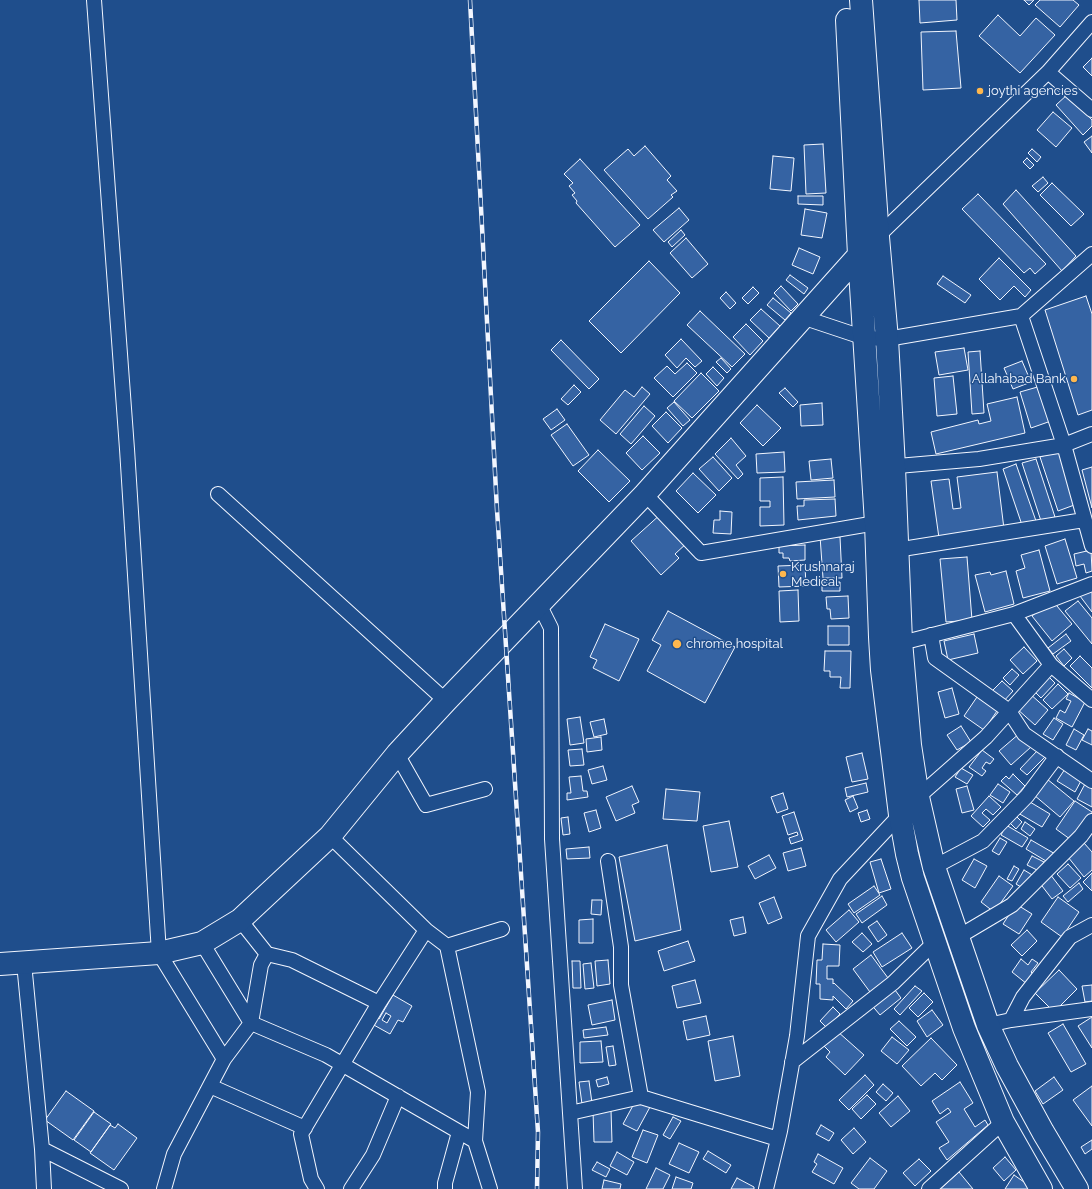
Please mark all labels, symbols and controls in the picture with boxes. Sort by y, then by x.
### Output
place label: joythi agencies [988,83,1078,99]
marker: joythi agencies [975,86,985,96]
place label: Allahabad Bank [972,371,1066,387]
marker: Allahabad Bank [1069,374,1079,384]
place label: Krushnaraj Medical [791,559,855,590]
marker: Krushnaraj Medical [778,569,788,579]
place label: chrome hospital [686,636,783,652]
marker: chrome hospital [671,638,683,650]

